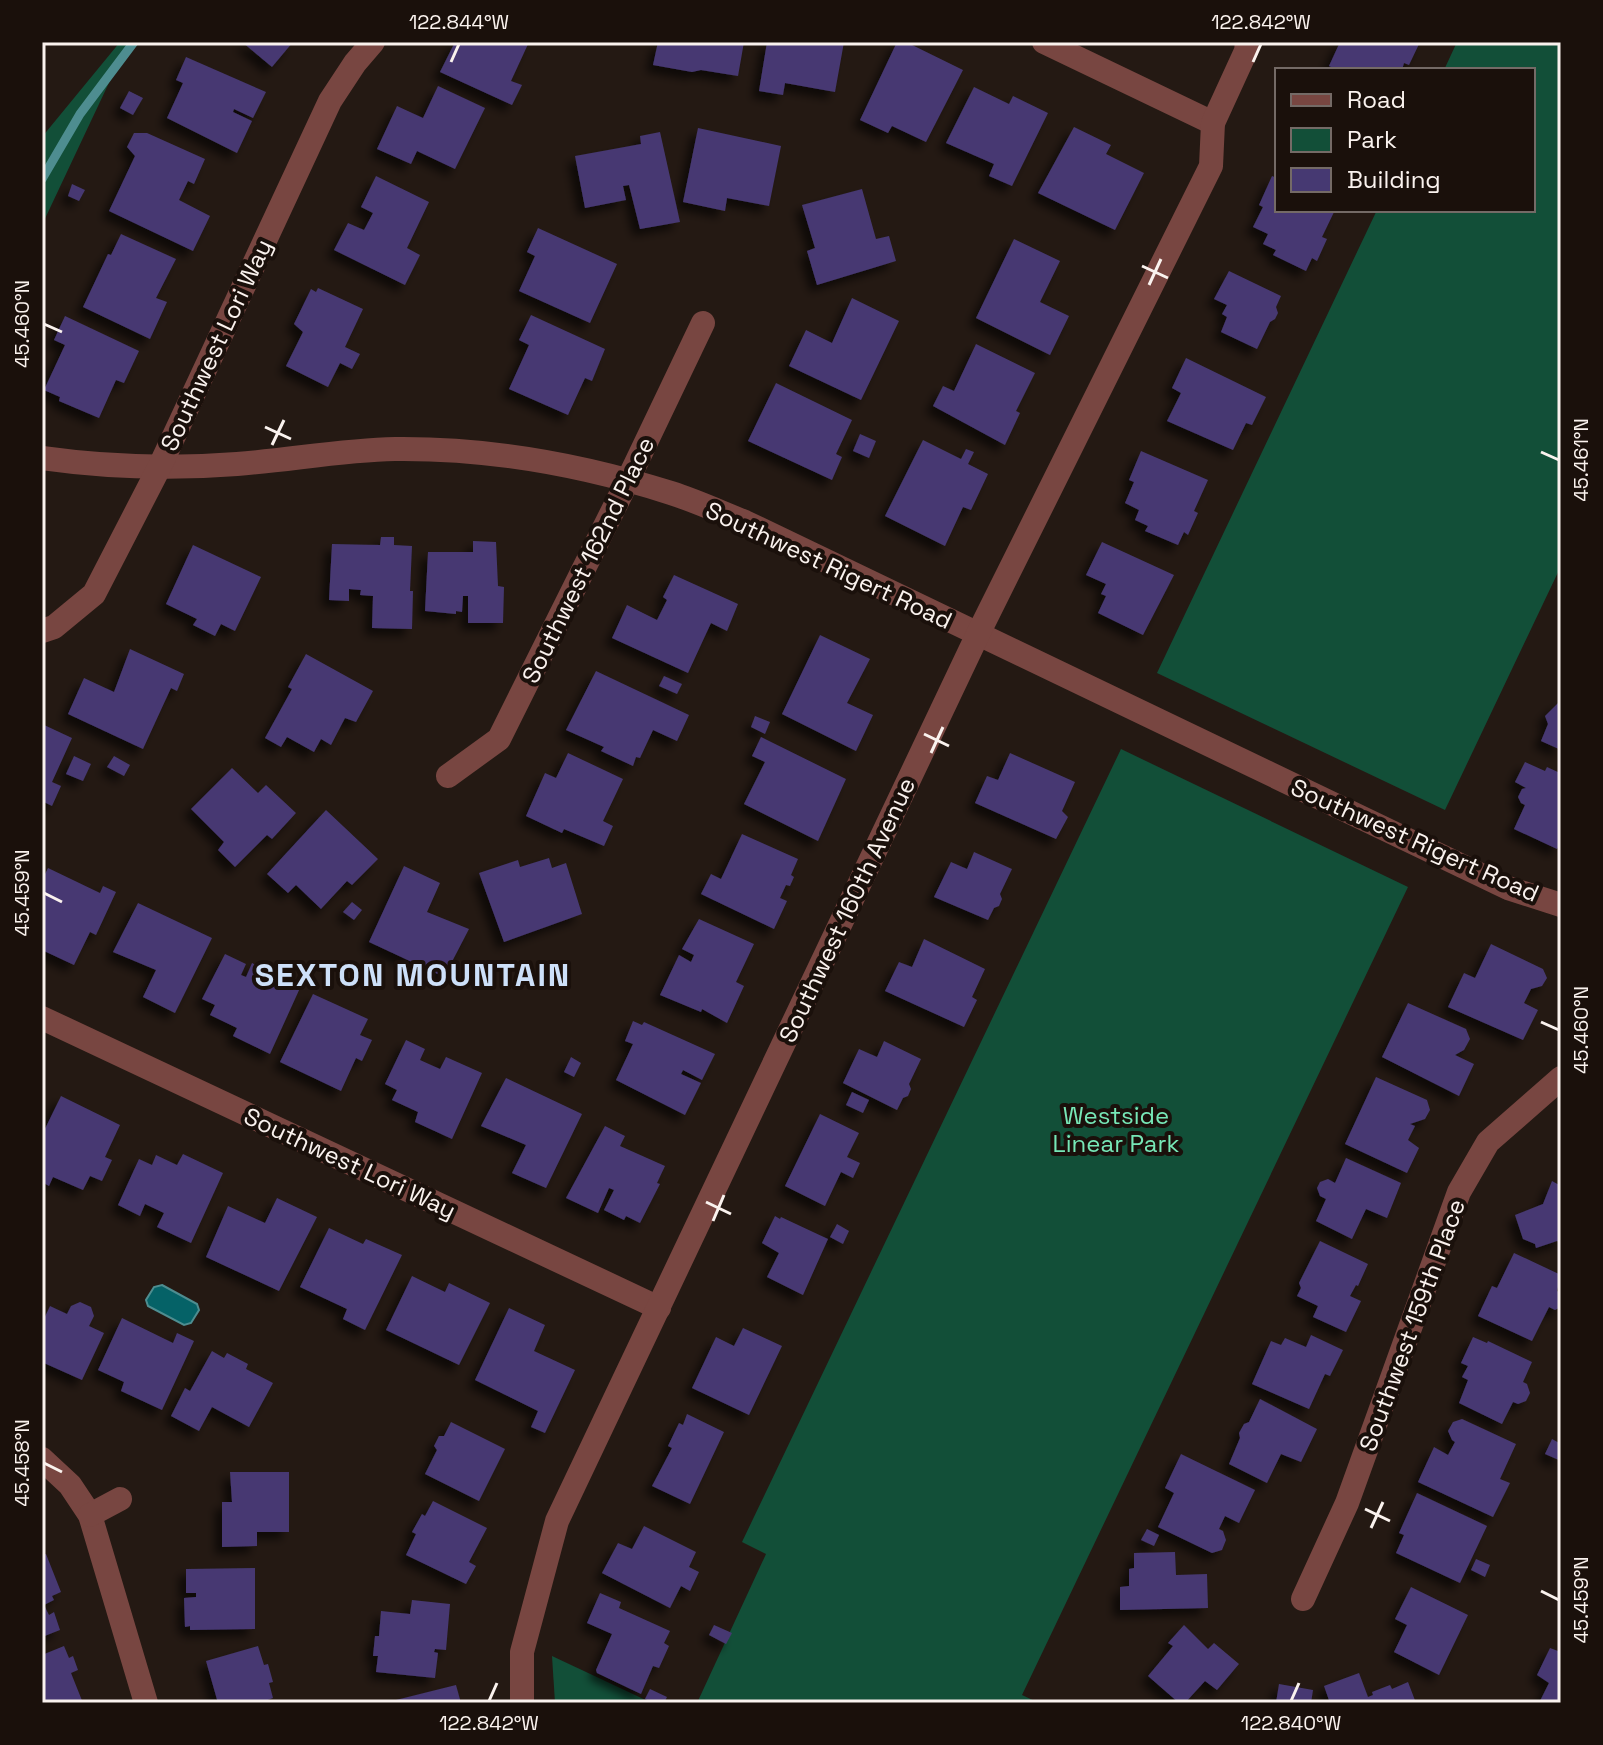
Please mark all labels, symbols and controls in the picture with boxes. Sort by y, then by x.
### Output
text: 122.844°W [409,9,509,35]
text: 122.842°W [1211,9,1311,35]
legend [1275,68,1535,212]
text: Road [1347,84,1406,115]
text: Park [1347,124,1397,155]
text: Building [1347,164,1441,195]
street label: Southwest Lori Way [153,234,279,456]
text: 45.460°N [9,280,35,368]
text: 45.461°N [1568,418,1594,502]
street label: Southwest 162nd Place [515,432,661,688]
street label: Southwest Rigert Road [701,494,957,636]
street label: Southwest Rigert Road [1286,771,1544,909]
street label: Southwest 160th Avenue [772,772,922,1048]
text: 45.459°N [9,849,35,937]
district label: SEXTON MOUNTAIN [255,955,571,995]
text: 45.460°N [1568,986,1594,1074]
street label: Southwest Lori Way [239,1100,461,1226]
park label: Westside Linear Park [1053,1100,1179,1159]
street label: Southwest 159th Place [1352,1195,1472,1455]
text: 45.458°N [9,1419,35,1507]
text: 45.459°N [1568,1556,1594,1644]
text: 122.842°W [439,1710,539,1736]
text: 122.840°W [1241,1710,1341,1736]

